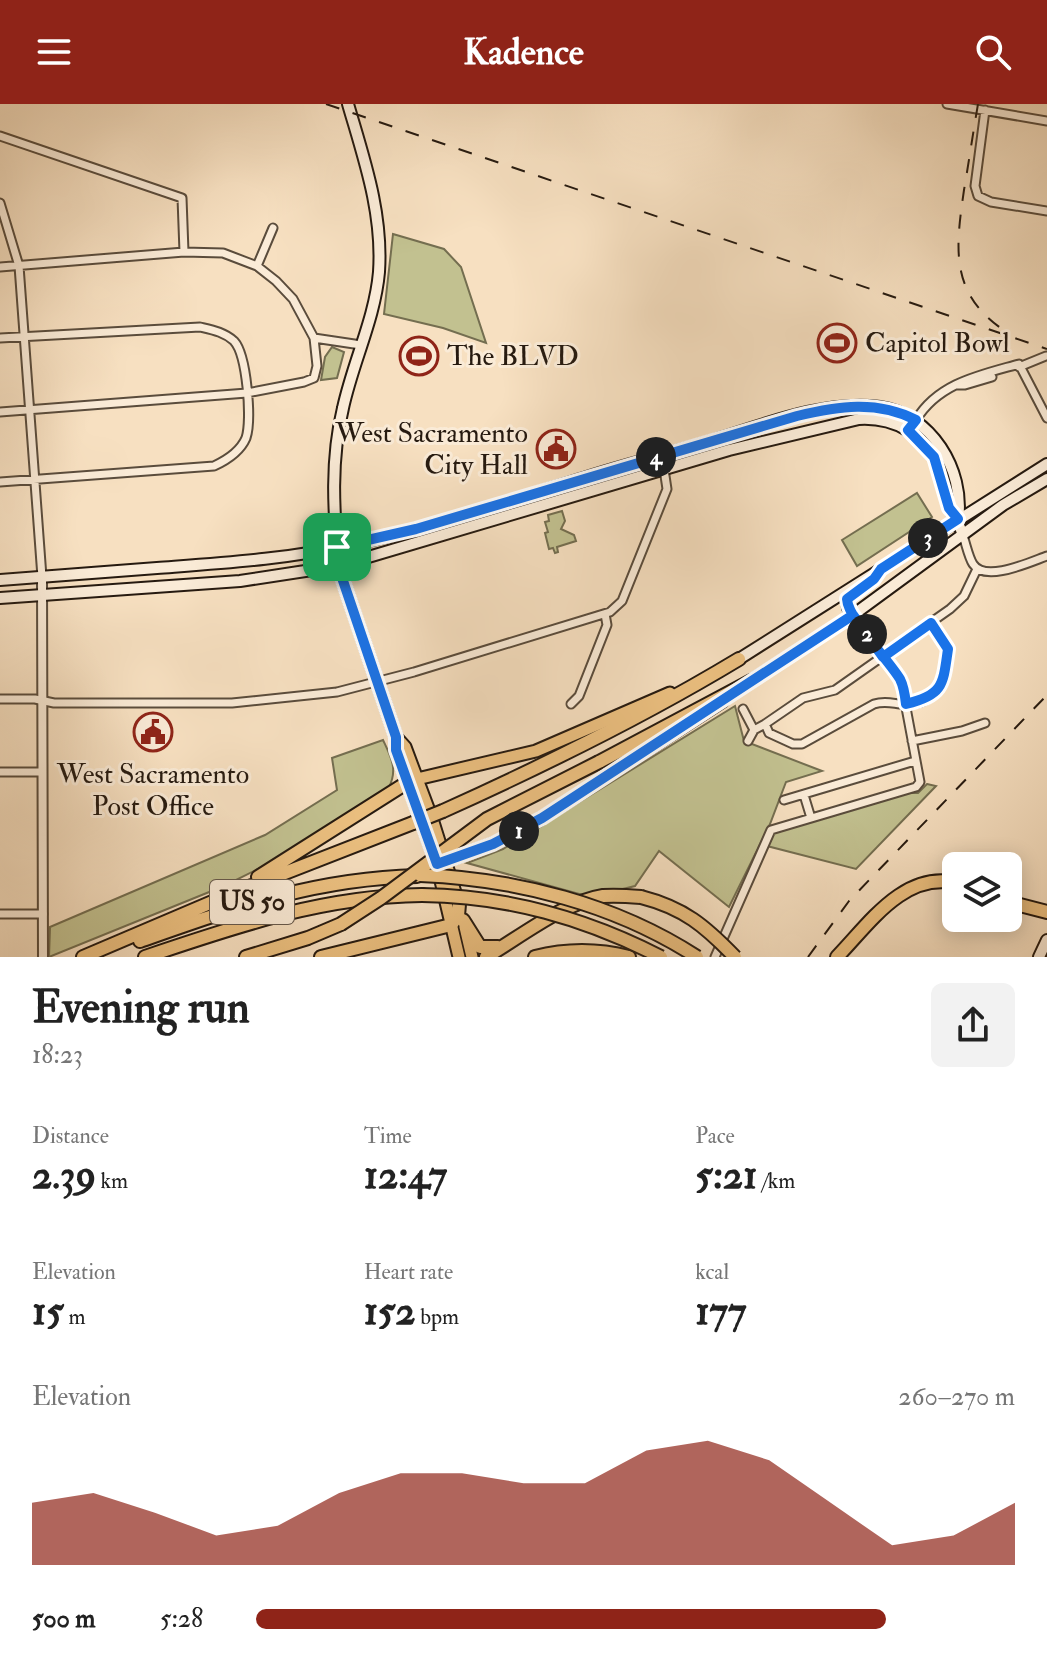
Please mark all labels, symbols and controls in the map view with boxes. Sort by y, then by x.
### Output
icon: menu [32,30,76,74]
text: Kadence [463,30,584,75]
icon: search [971,30,1015,74]
sports icon: Capitol Bowl [816,322,858,364]
place label: Capitol Bowl [865,326,1010,361]
sports icon: The BLVD [398,335,440,377]
place label: The BLVD [447,339,579,374]
place label: West Sacramento City Hall [334,416,528,483]
public building icon: West Sacramento City Hall [535,428,577,470]
pin: 4 [636,437,676,477]
text: 4 [650,443,662,471]
pin [303,513,371,581]
pin: 3 [908,518,948,558]
text: 3 [924,524,932,552]
icon: arrive [315,525,359,569]
pin: 2 [847,614,887,654]
text: 2 [861,620,873,648]
public building icon: West Sacramento Post Office [132,711,174,753]
place label: West Sacramento Post Office [56,757,249,824]
pin: 1 [499,811,539,851]
text: 1 [515,817,523,845]
map controls [942,852,1022,932]
button: layers [942,852,1022,932]
road number: US 50 [210,880,294,924]
text: Evening run [32,981,250,1036]
button: share [931,983,1015,1067]
text: 18:23 [32,1039,83,1071]
text: Distance [32,1122,109,1150]
text: Time [364,1122,412,1150]
text: Pace [695,1122,735,1150]
text: 2.39 [32,1150,96,1201]
text: 12:47 [364,1150,447,1201]
text: 5:21 [695,1150,757,1201]
text: km [96,1167,128,1195]
text: /km [757,1167,795,1195]
text: Elevation [32,1258,116,1286]
text: Heart rate [364,1258,453,1286]
text: kcal [695,1258,729,1286]
text: 15 [32,1286,64,1337]
text: 152 [364,1286,416,1337]
text: 177 [695,1286,746,1337]
text: m [64,1303,85,1331]
text: bpm [416,1303,459,1331]
text: Elevation [32,1381,131,1413]
text: 260–270 m [898,1381,1015,1413]
text: 500 m [32,1603,96,1635]
text: 5:28 [160,1603,203,1635]

